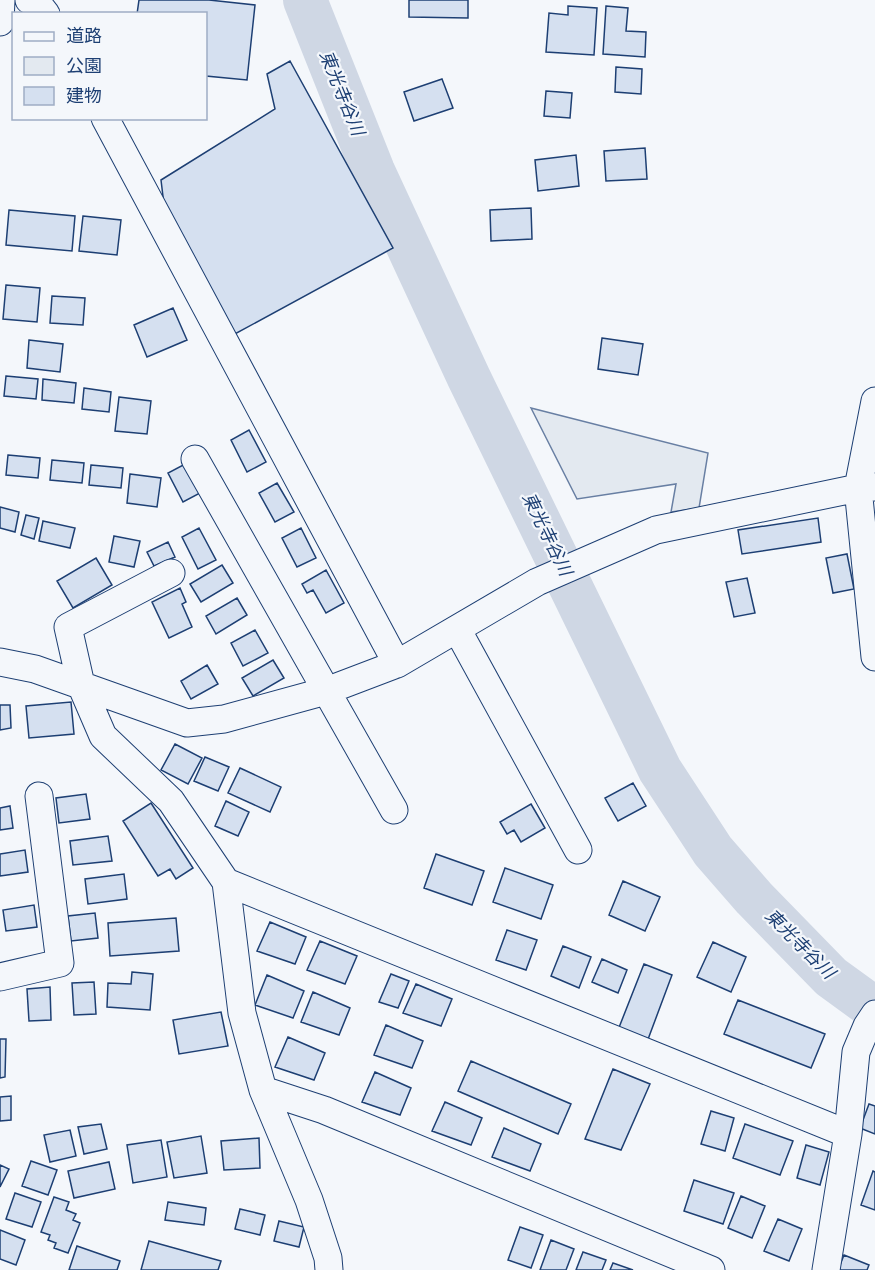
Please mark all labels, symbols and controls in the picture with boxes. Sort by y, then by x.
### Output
legend [12,12,207,120]
text: 道路 [66,25,102,47]
water label: 東光寺谷川 [315,47,370,141]
text: 公園 [66,55,102,77]
text: 建物 [66,85,102,107]
water label: 東光寺谷川 [517,489,577,581]
water label: 東光寺谷川 [760,904,841,985]

